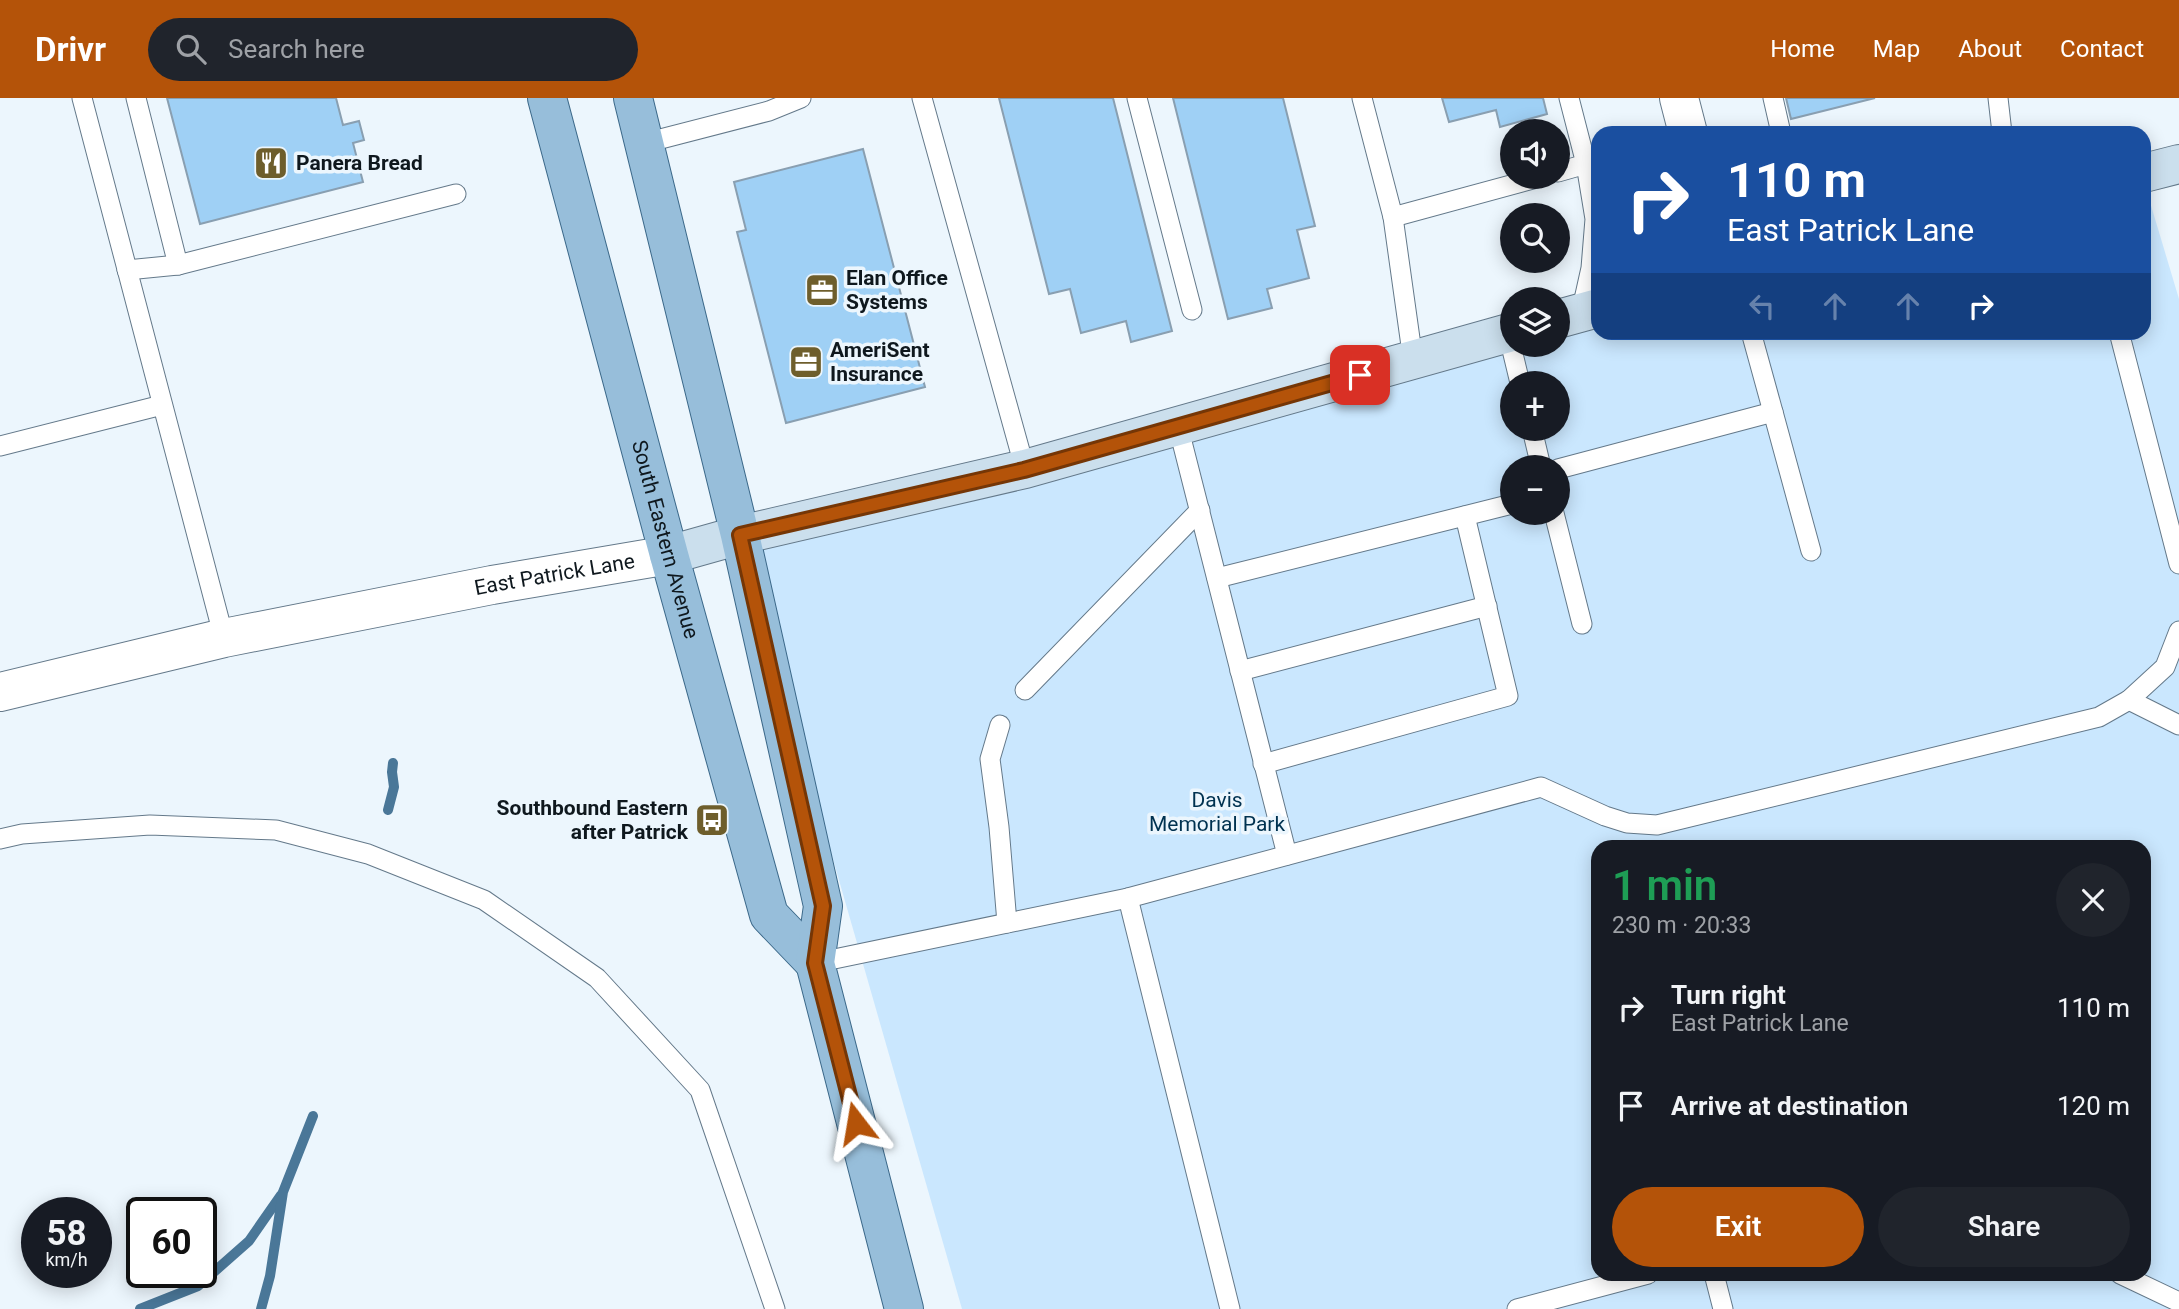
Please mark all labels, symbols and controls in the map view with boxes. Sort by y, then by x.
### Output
search box [148,18,638,81]
text: Drivr [35,30,106,69]
icon: search [172,30,210,68]
text: Search here [228,34,365,64]
text: Home [1770,35,1835,63]
text: Map [1873,35,1920,63]
text: About [1958,35,2022,63]
text: Contact [2060,35,2144,63]
map controls [1500,119,1570,525]
button: sound [1500,119,1570,189]
restaurant icon: Panera Bread [252,144,290,182]
place label: Panera Bread [296,151,423,175]
text: 110 m [1727,152,1866,209]
icon: right [1612,154,1703,245]
button: search [1500,203,1570,273]
text: East Patrick Lane [1727,211,1974,249]
place label: Elan Office Systems [846,266,948,314]
office icon: Elan Office Systems [803,271,841,309]
button: layers [1500,287,1570,357]
icon: left [1743,287,1781,325]
icon: ahead [1816,287,1854,325]
icon: ahead [1889,287,1927,325]
icon: right [1962,287,2000,325]
place label: AmeriSent Insurance [830,338,930,386]
office icon: AmeriSent Insurance [787,343,825,381]
pin [1330,345,1390,405]
icon: arrive [1341,356,1379,394]
button: + [1500,371,1570,441]
street label: South Eastern Avenue [627,438,704,641]
button: − [1500,455,1570,525]
street label: East Patrick Lane [472,549,637,600]
park label: Davis Memorial Park [1149,788,1285,836]
place label: Southbound Eastern after Patrick [497,796,689,844]
bus stop icon: Southbound Eastern after Patrick [693,801,731,839]
text: 1 min [1612,861,1717,910]
button: close [2056,863,2130,937]
text: 230 m · 20:33 [1612,912,1751,939]
text: Turn right [1671,980,1786,1010]
icon: right [1612,989,1650,1027]
text: 110 m [2057,993,2130,1023]
text: East Patrick Lane [1671,1010,1849,1037]
position arrow [819,1086,893,1160]
icon: arrive [1612,1087,1650,1125]
text: Arrive at destination [1671,1091,1908,1121]
text: 120 m [2057,1091,2130,1121]
button: Exit [1612,1187,1864,1267]
button: Share [1878,1187,2130,1267]
speed limit sign: 60 [126,1197,217,1288]
text: 58 [46,1213,87,1254]
text: km/h [45,1249,88,1270]

